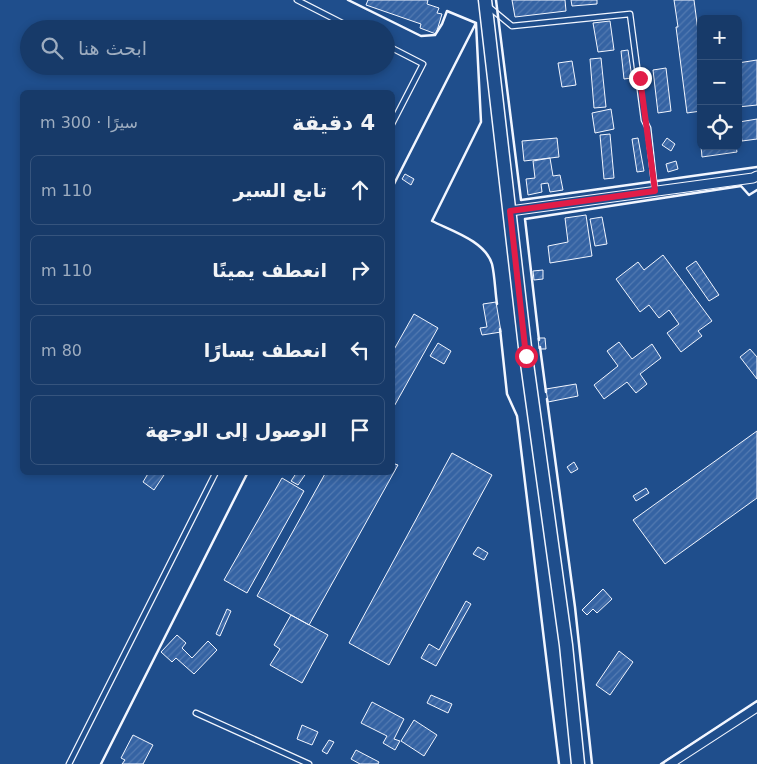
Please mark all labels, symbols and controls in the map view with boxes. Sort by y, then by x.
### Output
map controls [697,15,742,150]
button: + [697,15,742,60]
search box [20,20,395,75]
icon: search [38,34,66,62]
text: ابحث هنا [78,37,147,59]
button: − [697,60,742,105]
route end [629,67,652,90]
button: locate [697,105,742,150]
text: 4 دقيقة [292,111,375,135]
text: سيرًا · 300 m [40,113,138,132]
icon: ahead [346,176,374,204]
text: تابع السير [233,179,327,201]
text: 110 m [41,181,92,200]
icon: right [346,256,374,284]
text: انعطف يمينًا [212,259,327,281]
text: 110 m [41,261,92,280]
icon: left [346,336,374,364]
text: انعطف يسارًا [204,339,327,361]
text: 80 m [41,341,82,360]
route start [515,345,538,368]
icon: arrive [346,416,374,444]
text: الوصول إلى الوجهة [145,419,327,441]

